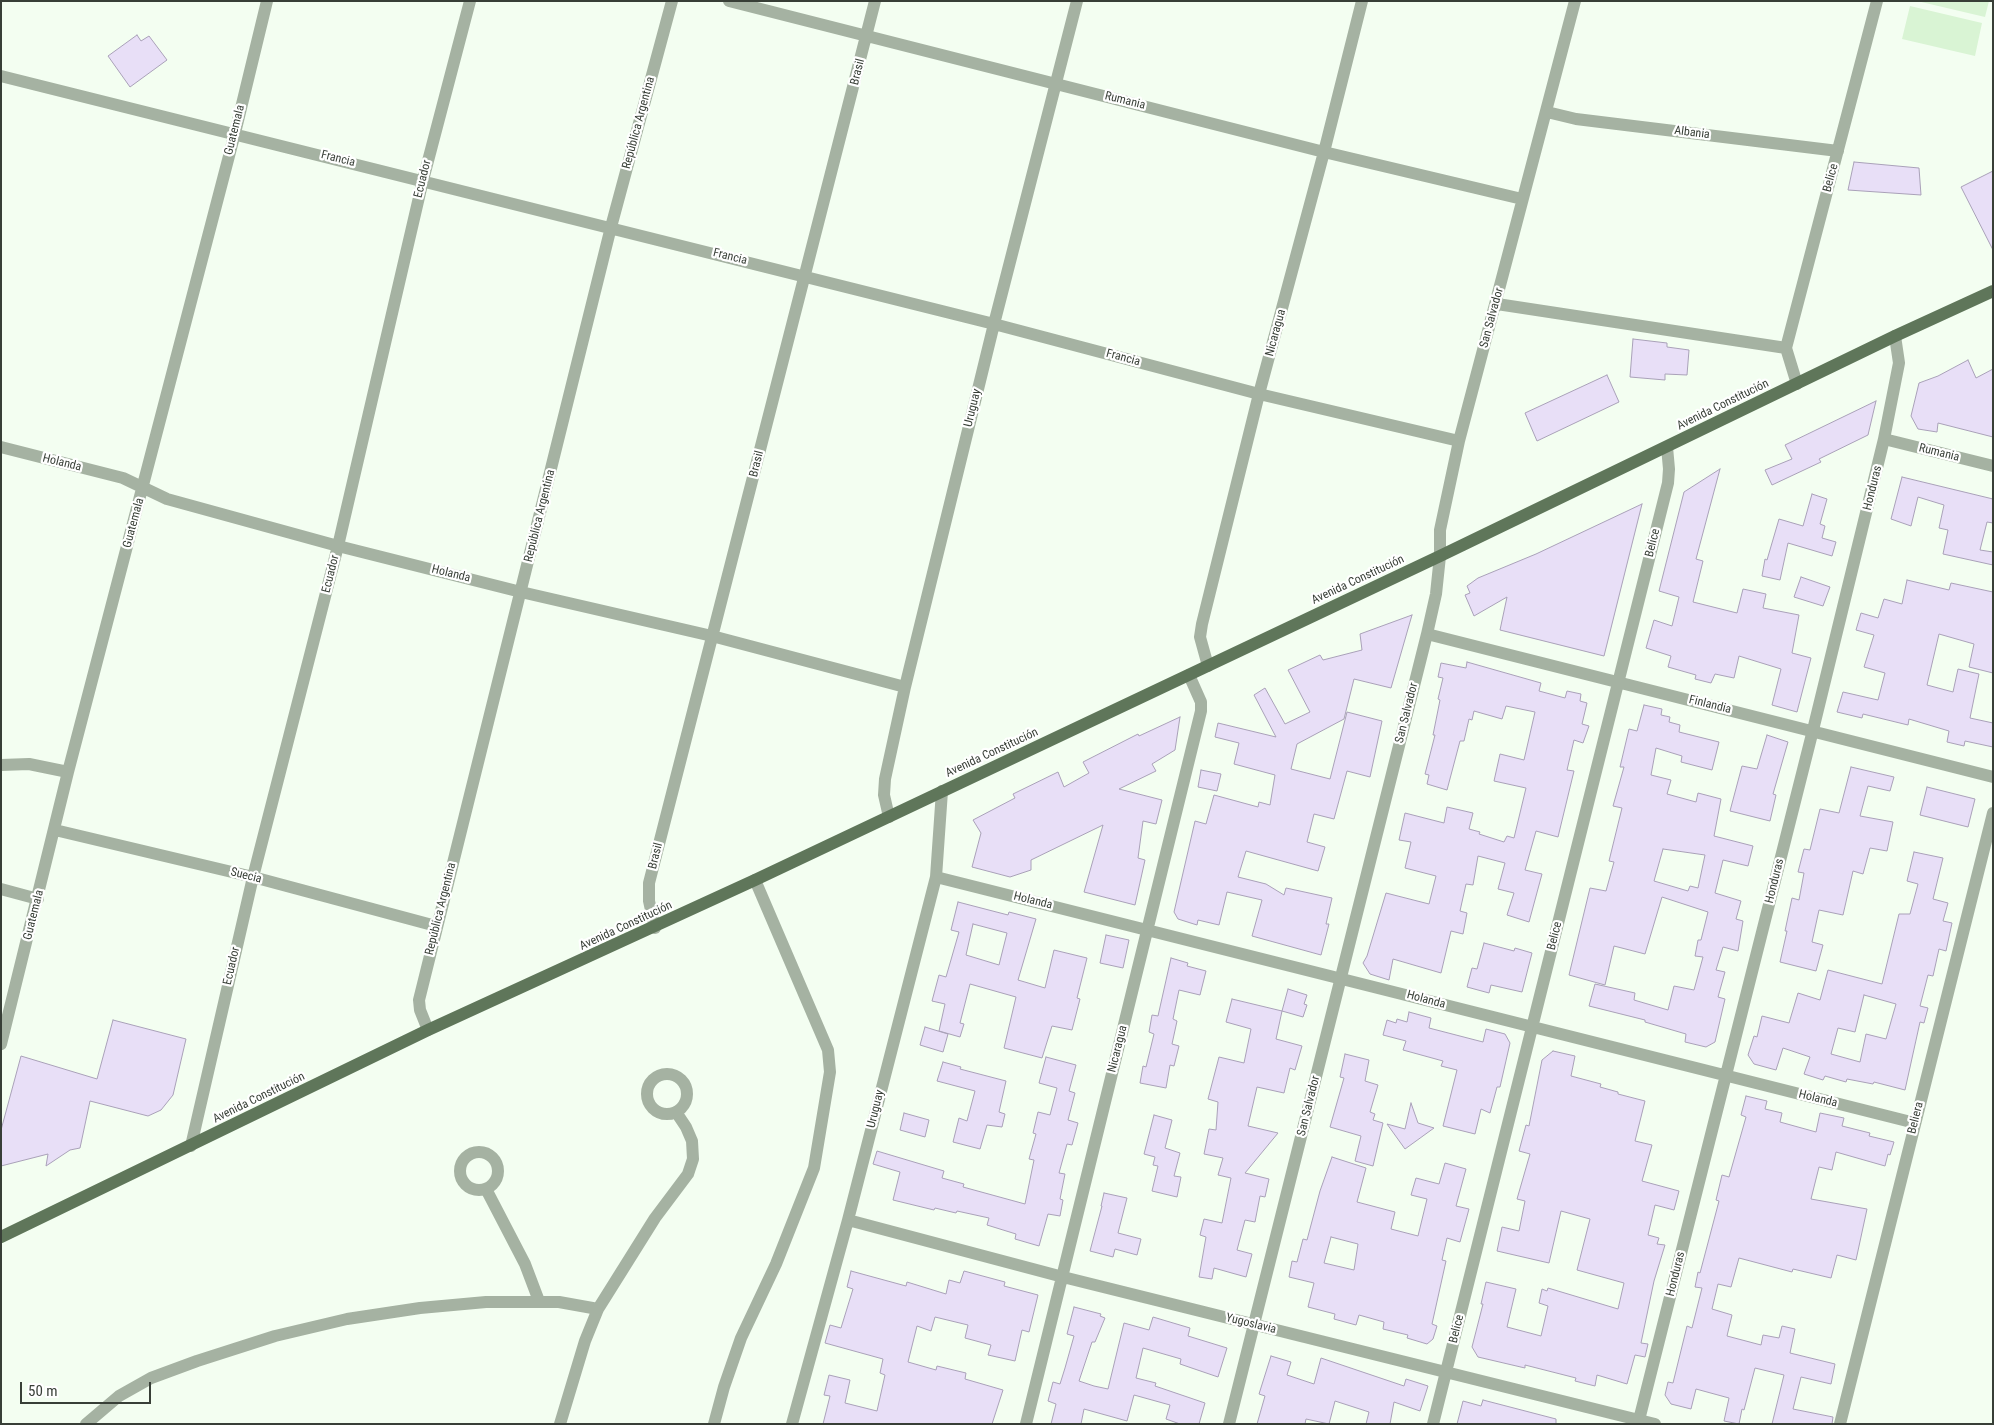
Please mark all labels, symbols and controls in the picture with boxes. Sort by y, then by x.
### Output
street label: Brasil [848,57,868,87]
street label: República Argentina [620,75,658,171]
street label: Rumania [1103,89,1147,113]
street label: Guatemala [222,103,248,157]
street label: Albania [1673,124,1711,142]
street label: Francia [319,148,357,170]
street label: Ecuador [411,159,435,199]
street label: Belice [1820,162,1842,194]
street label: Francia [711,246,749,268]
street label: San Salvador [1477,286,1507,350]
street label: Nicaragua [1263,308,1289,358]
street label: Francia [1104,347,1142,369]
street label: Avenida Constitución [1675,377,1771,433]
street label: Uruguay [961,388,985,428]
street label: Rumania [1917,441,1961,465]
street label: Brasil [747,449,767,479]
street label: Holanda [41,451,83,475]
street label: Honduras [1860,464,1886,512]
street label: República Argentina [522,468,558,564]
street label: Guatemala [120,496,148,550]
street label: Belice [1643,527,1663,559]
street label: Avenida Constitución [1310,552,1406,608]
street label: Ecuador [319,554,343,594]
street label: Holanda [430,562,472,586]
street label: San Salvador [1393,681,1421,745]
street label: Finlandia [1687,693,1733,717]
street label: Avenida Constitución [944,725,1040,781]
street label: Brasil [646,841,666,871]
street label: Honduras [1762,857,1788,905]
street label: República Argentina [423,861,459,957]
street label: Suecia [229,865,263,887]
street label: Guatemala [21,888,47,942]
street label: Holanda [1012,889,1054,913]
street label: Avenida Constitución [578,898,674,954]
street label: Belice [1545,920,1565,952]
street label: Ecuador [221,946,243,986]
street label: Holanda [1405,988,1447,1012]
street label: Nicaragua [1105,1024,1131,1074]
street label: Avenida Constitución [211,1070,307,1126]
street label: San Salvador [1295,1074,1323,1138]
street label: Holanda [1797,1087,1839,1111]
street label: Uruguay [864,1089,888,1129]
street label: Beliera [1905,1101,1927,1135]
street label: Honduras [1663,1250,1689,1298]
street label: Yugoslavia [1224,1311,1278,1337]
street label: Belice [1447,1313,1467,1345]
scale bar [22,1372,154,1404]
text: 50 m [28,1382,58,1400]

